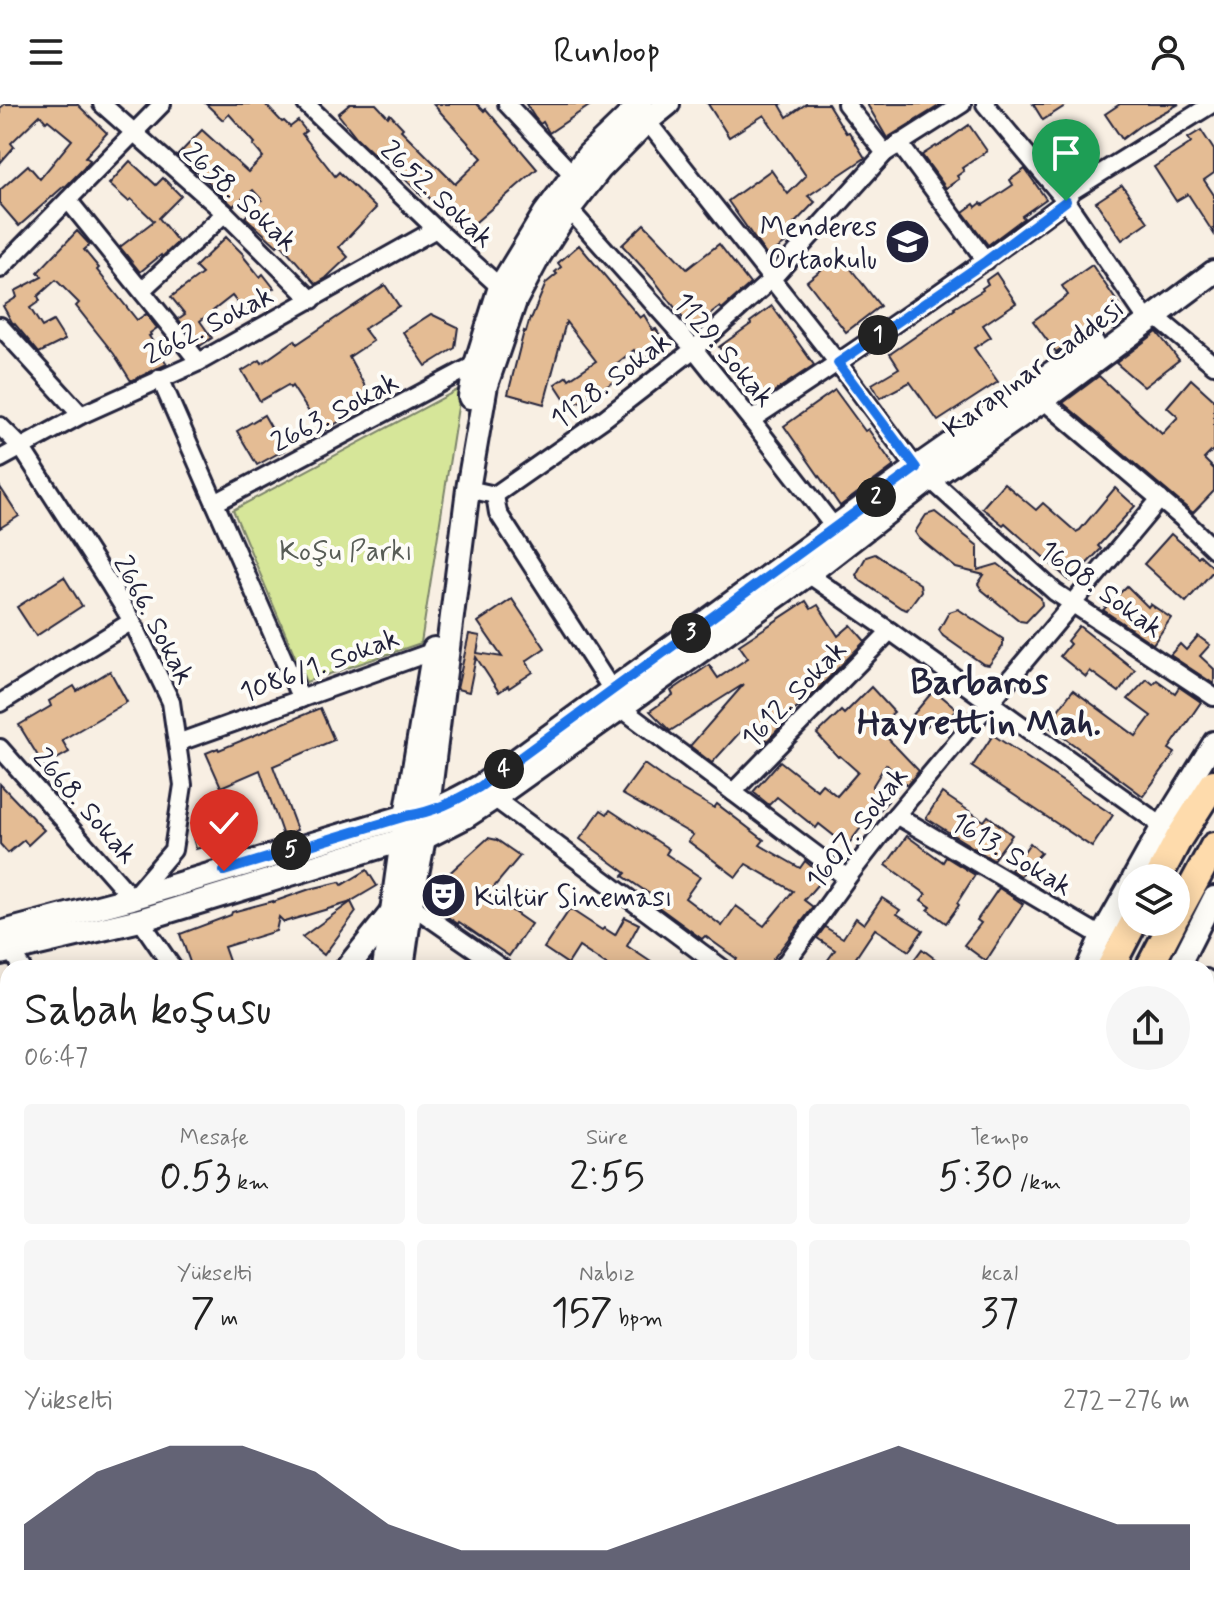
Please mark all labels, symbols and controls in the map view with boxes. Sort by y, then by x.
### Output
text: Runloop [553,29,661,76]
icon: menu [24,30,68,74]
icon: person [1146,30,1190,74]
pin [1032,119,1100,201]
icon: arrive [1044,131,1088,175]
street label: 2652. Sokak [371,133,501,257]
street label: 2658. Sokak [174,135,305,261]
place label: Menderes Ortaokulu [760,210,877,279]
school or university icon: Menderes Ortaokulu [884,218,932,266]
street label: 2662. Sokak [138,278,280,375]
street label: 1129. Sokak [664,285,782,416]
street label: Karapınar Caddesi [936,291,1133,447]
pin: 1 [858,315,898,355]
text: 1 [873,321,883,349]
street label: 1128. Sokak [544,324,679,438]
street label: 2663. Sokak [265,364,405,462]
pin: 2 [856,477,896,517]
text: 2 [871,483,881,511]
street label: 1608. Sokak [1031,532,1170,648]
park label: Koşu Parkı [279,534,413,571]
street label: 2666. Sokak [103,549,202,691]
pin: 3 [671,613,711,653]
text: 3 [686,619,696,647]
street label: 1086/1. Sokak [235,620,405,712]
street label: 1612. Sokak [734,633,856,757]
district label: Barbaros Hayrettin Mah. [857,660,1101,748]
street label: 2668. Sokak [23,741,145,873]
pin: 4 [484,749,524,789]
text: 4 [498,755,510,783]
street label: 1607. Sokak [798,760,918,897]
pin [190,789,258,871]
icon: check [202,801,246,845]
street label: 1613. Sokak [943,804,1079,906]
pin: 5 [271,830,311,870]
text: 5 [284,836,298,864]
map controls [1118,864,1190,936]
button: layers [1118,864,1190,936]
theatre icon: Kültür Sineması [419,872,467,920]
place label: Kültür Sineması [474,880,672,917]
text: Sabah koşusu [24,982,272,1040]
button: share [1106,986,1190,1070]
text: 06:47 [24,1041,88,1075]
text: Mesafe [180,1124,249,1152]
text: Süre [586,1124,628,1152]
text: Tempo [971,1124,1029,1152]
text: 0.53 [160,1152,231,1204]
text: 2:55 [569,1152,645,1204]
text: 5:30 [938,1152,1014,1204]
text: km [231,1169,269,1197]
text: /km [1014,1169,1061,1197]
text: Yükselti [177,1260,252,1288]
text: Nabız [579,1260,635,1288]
text: kcal [981,1260,1018,1288]
text: 7 [190,1288,215,1340]
text: 157 [551,1288,613,1340]
text: 37 [981,1288,1019,1340]
text: m [215,1305,238,1333]
text: bpm [613,1305,663,1333]
text: Yükselti [24,1384,112,1418]
text: 272–276 m [1063,1384,1190,1418]

